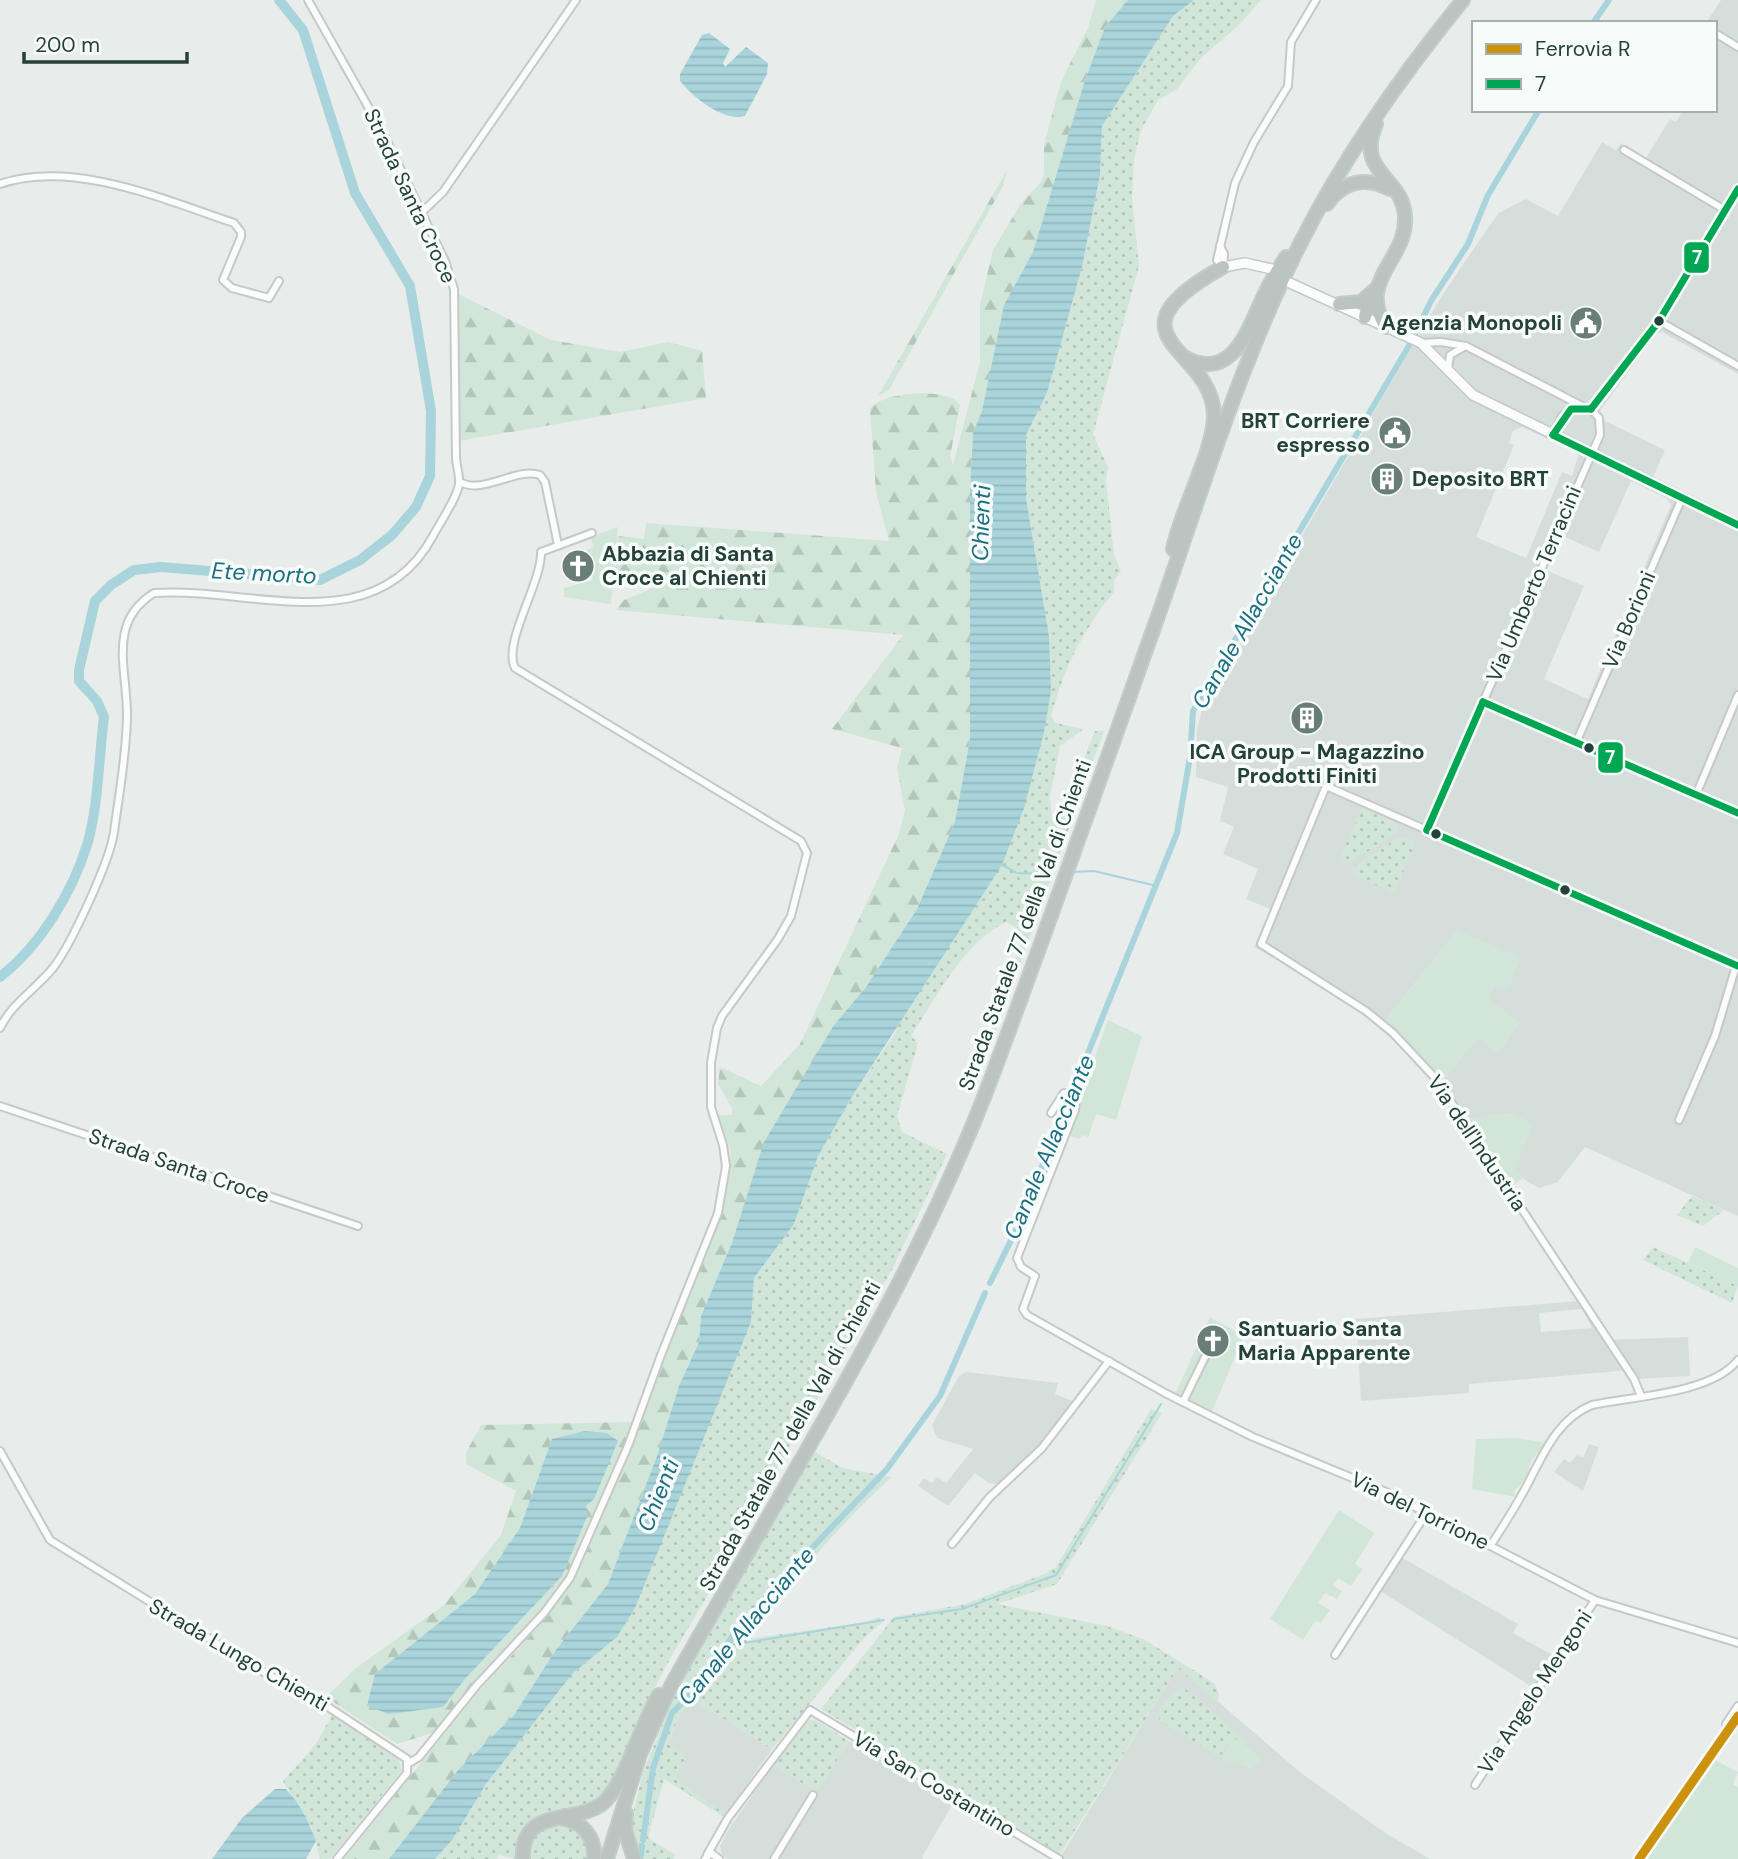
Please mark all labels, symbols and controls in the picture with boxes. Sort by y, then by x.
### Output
scale bar [24,21,187,65]
legend [1472,21,1717,112]
text: 200 m [35,31,100,59]
text: Ferrovia R [1535,35,1630,63]
text: 7 [1535,70,1546,98]
street label: Strada Santa Croce [357,104,463,288]
line badge: 7 [1683,241,1710,274]
text: 7 [1692,245,1702,270]
public building icon: Agenzia Monopoli [1567,304,1605,342]
place label: Agenzia Monopoli [1381,309,1562,337]
unlabelled marker [1652,314,1666,328]
place label: BRT Corriere espresso [1241,407,1370,459]
public building icon: BRT Corriere espresso [1376,414,1414,452]
building icon: Deposito BRT [1368,460,1406,498]
place label: Deposito BRT [1412,465,1549,493]
street label: Via Umberto Terracini [1480,482,1588,686]
water label: Chienti [965,484,997,562]
water label: Canale Allacciante [1185,528,1309,714]
place label: Abbazia di Santa Croce al Chienti [602,540,774,592]
church icon: Abbazia di Santa Croce al Chienti [559,547,597,585]
water label: Ete morto [211,555,317,591]
street label: Via Borioni [1596,567,1662,673]
building icon: ICA Group - Magazzino Prodotti Finiti [1288,699,1326,737]
place label: ICA Group - Magazzino Prodotti Finiti [1190,738,1424,790]
unlabelled marker [1582,741,1596,755]
line badge: 7 [1597,741,1624,774]
text: 7 [1605,745,1615,770]
street label: Strada Statale 77 della Val di Chienti [952,756,1098,1094]
unlabelled marker [1429,827,1443,841]
unlabelled marker [1558,883,1572,897]
water label: Canale Allacciante [997,1050,1101,1244]
street label: Via dell'Industria [1421,1069,1533,1217]
street label: Strada Santa Croce [85,1122,273,1210]
street label: Strada Statale 77 della Val di Chienti [693,1276,887,1596]
place label: Santuario Santa Maria Apparente [1238,1315,1411,1367]
church icon: Santuario Santa Maria Apparente [1194,1322,1232,1360]
water label: Chienti [630,1454,686,1536]
street label: Via del Torrione [1346,1465,1494,1557]
water label: Canale Allacciante [671,1541,821,1711]
street label: Strada Lungo Chienti [144,1592,334,1718]
street label: Via Angelo Mengoni [1471,1604,1599,1780]
street label: Via San Costantino [848,1725,1020,1843]

